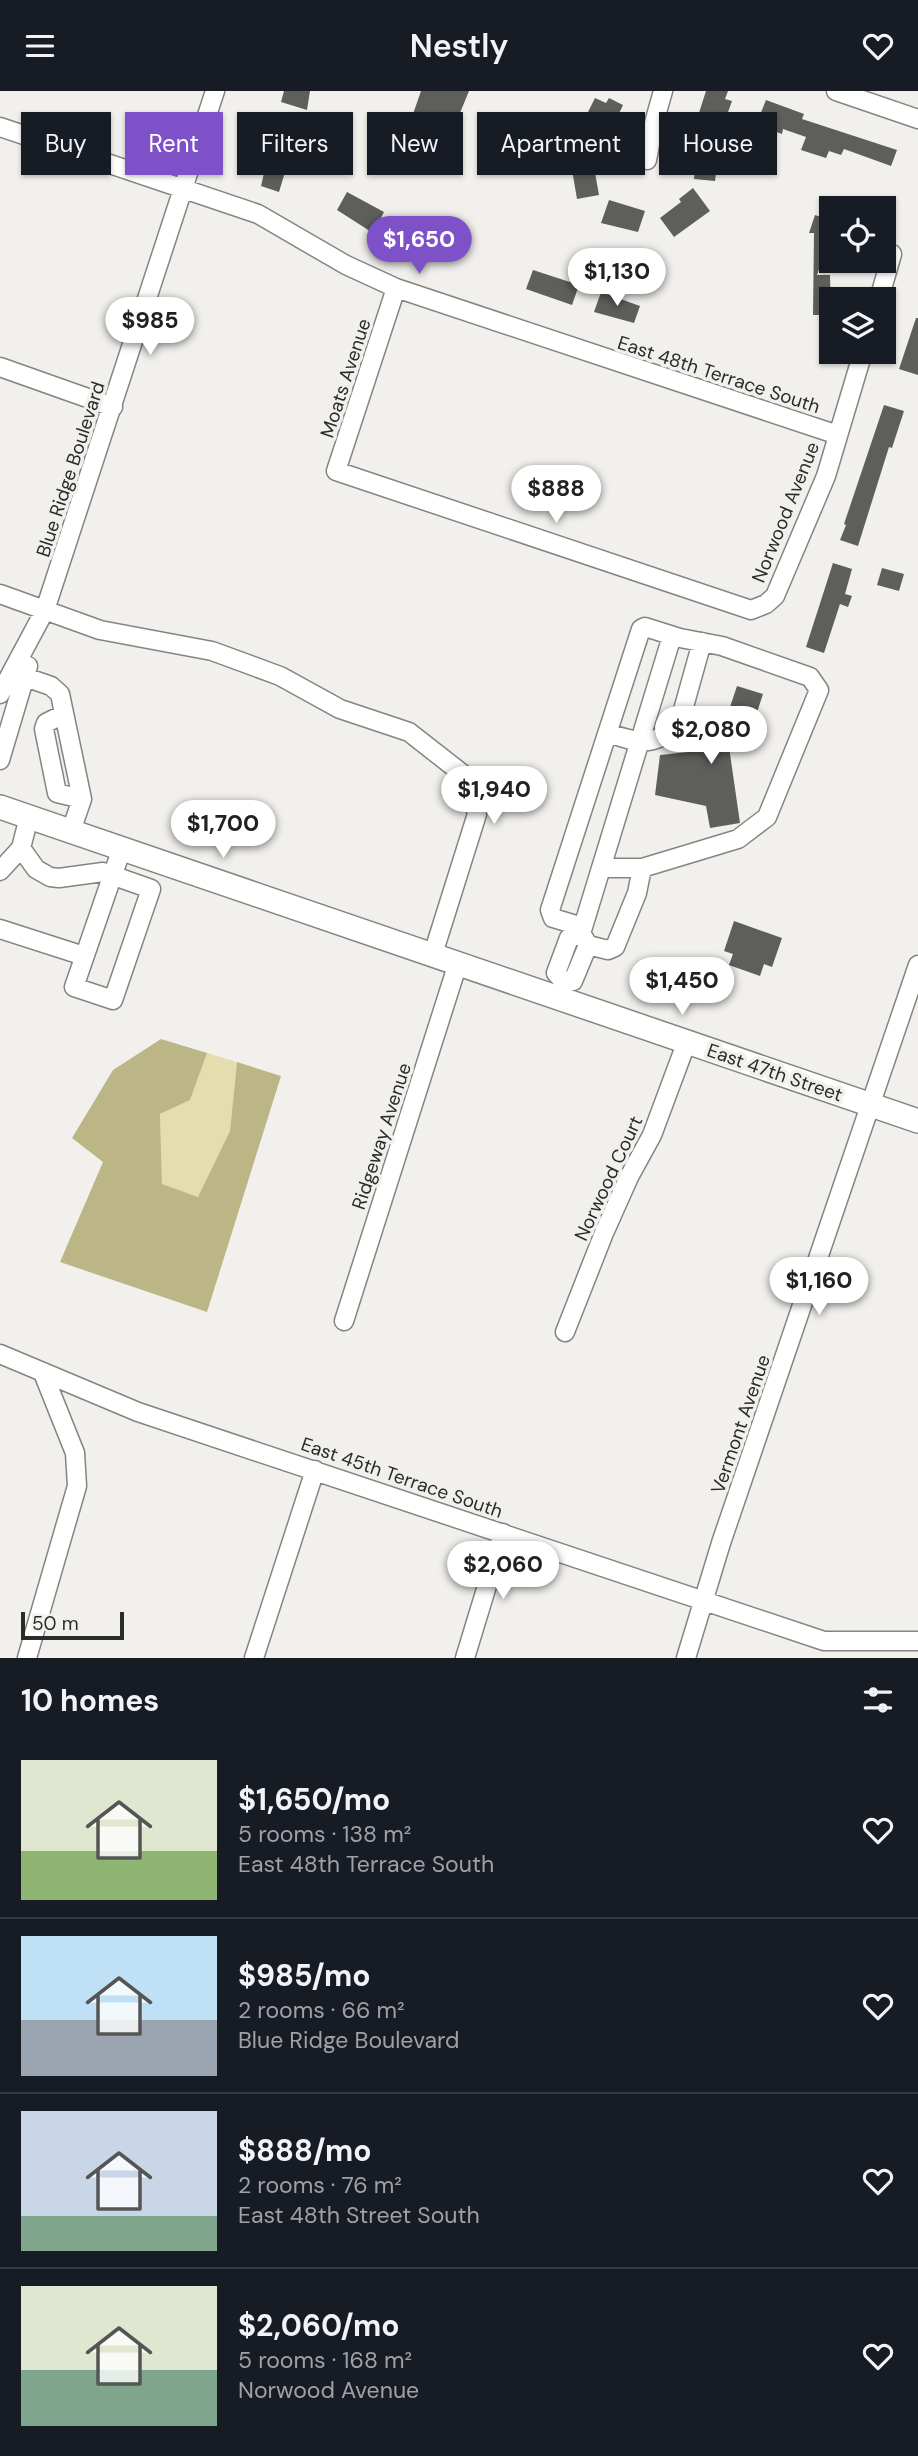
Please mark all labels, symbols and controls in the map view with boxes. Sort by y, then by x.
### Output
text: Nestly [410,25,508,67]
icon: menu [21,27,59,65]
icon: heart [859,27,897,65]
chip: Buy [21,112,111,175]
chip: Rent [125,112,223,175]
chip: Filters [237,112,353,175]
chip: New [367,112,463,175]
chip: Apartment [477,112,645,175]
chip: House [659,112,777,175]
map controls [819,196,896,364]
button: locate [819,196,896,273]
pin: $1,650 [362,216,476,276]
text: $1,650 [383,224,455,254]
pin: $1,130 [560,249,674,308]
text: $1,130 [584,256,650,286]
button: layers [819,287,896,364]
pin: $985 [109,297,191,357]
text: $985 [121,305,179,335]
street label: Moats Avenue [314,315,377,441]
street label: East 48th Terrace South [614,330,823,419]
street label: Blue Ridge Boulevard [30,378,111,560]
street label: Norwood Avenue [746,438,825,586]
pin: $888 [515,465,597,525]
text: $888 [527,473,585,503]
pin: $2,080 [654,707,768,766]
text: $2,080 [671,714,751,744]
pin: $1,940 [437,767,551,826]
text: $1,940 [457,774,531,804]
pin: $1,700 [166,801,280,860]
text: $1,700 [187,808,259,838]
pin: $1,450 [625,957,739,1017]
text: $1,450 [645,965,719,995]
street label: East 47th Street [704,1038,846,1107]
street label: Ridgeway Avenue [346,1060,417,1213]
street label: Norwood Court [569,1112,648,1245]
pin: $1,160 [762,1257,876,1317]
text: $1,160 [785,1265,853,1295]
street label: Vermont Avenue [705,1351,776,1497]
street label: East 45th Terrace South [298,1431,506,1524]
pin: $2,060 [446,1541,560,1601]
text: $2,060 [463,1549,543,1579]
scale bar [21,1609,124,1641]
text: 50 m [32,1611,79,1636]
text: 10 homes [21,1681,159,1720]
icon: filters [859,1681,897,1719]
text: $1,650/mo [238,1780,390,1819]
icon: home [77,1788,161,1872]
icon: heart [859,1811,897,1849]
text: 5 rooms · 138 m² [238,1819,411,1849]
text: East 48th Terrace South [238,1849,494,1879]
text: $985/mo [238,1956,370,1995]
icon: home [77,1964,161,2048]
icon: heart [859,1987,897,2025]
text: 2 rooms · 66 m² [238,1995,405,2025]
text: Blue Ridge Boulevard [238,2025,460,2055]
text: $888/mo [238,2131,371,2170]
icon: home [77,2139,161,2223]
icon: heart [859,2162,897,2200]
text: 2 rooms · 76 m² [238,2170,402,2200]
text: East 48th Street South [238,2200,480,2230]
text: $2,060/mo [238,2306,400,2345]
icon: home [77,2314,161,2398]
icon: heart [859,2337,897,2375]
text: 5 rooms · 168 m² [238,2345,412,2375]
text: Norwood Avenue [238,2375,419,2405]

